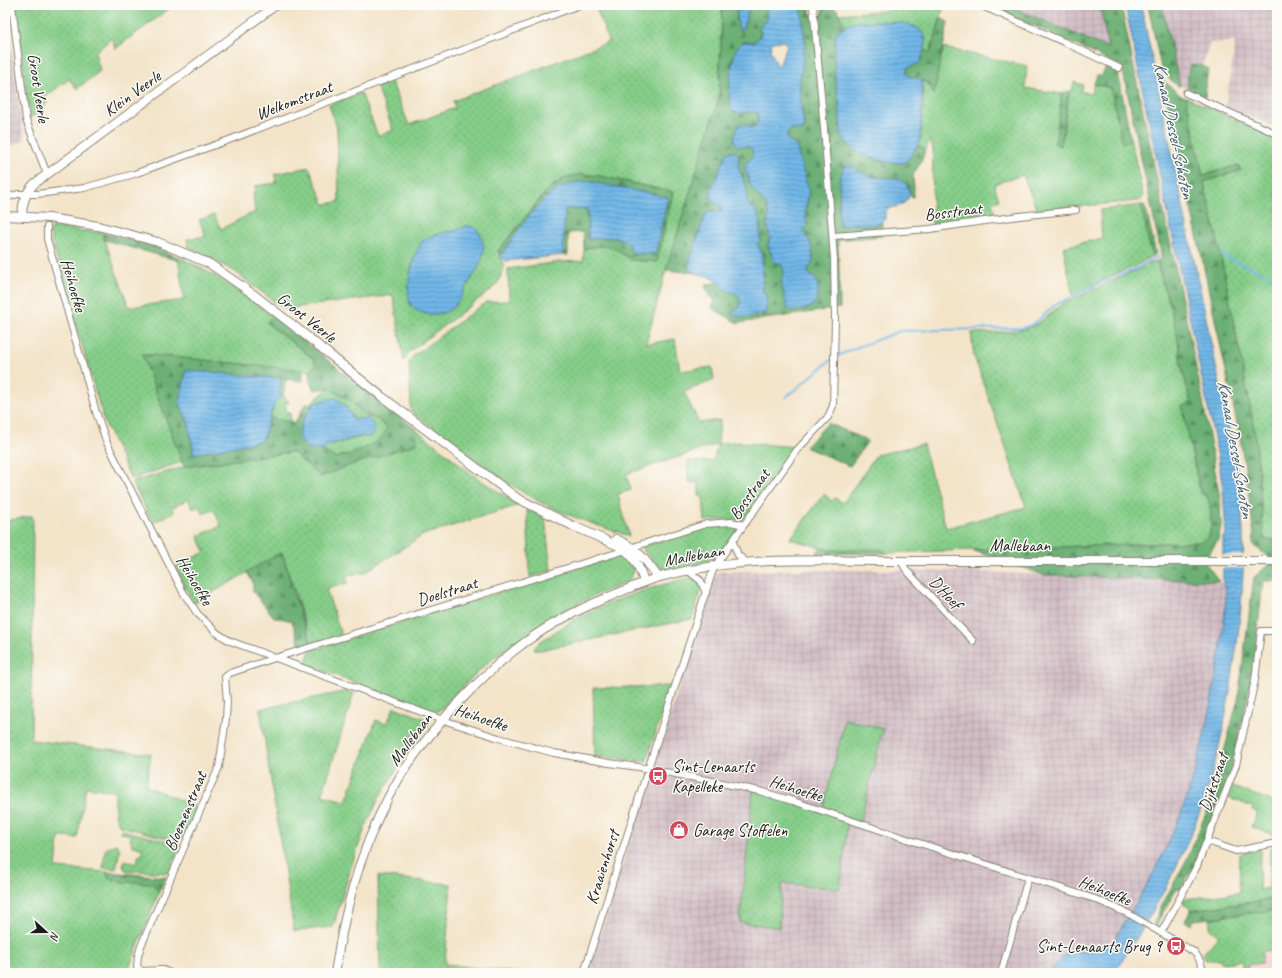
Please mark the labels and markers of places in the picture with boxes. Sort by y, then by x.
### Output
place label: Sint-Lenaarts Kapelleke [672,756,757,797]
bus stop icon: Sint-Lenaarts Kapelleke [647,765,669,787]
shop icon: Garage Stoffelen [668,819,690,841]
place label: Garage Stoffelen [693,820,788,841]
bus stop icon: Sint-Lenaarts Brug 9 [1165,935,1187,957]
place label: Sint-Lenaarts Brug 9 [1036,936,1163,957]

